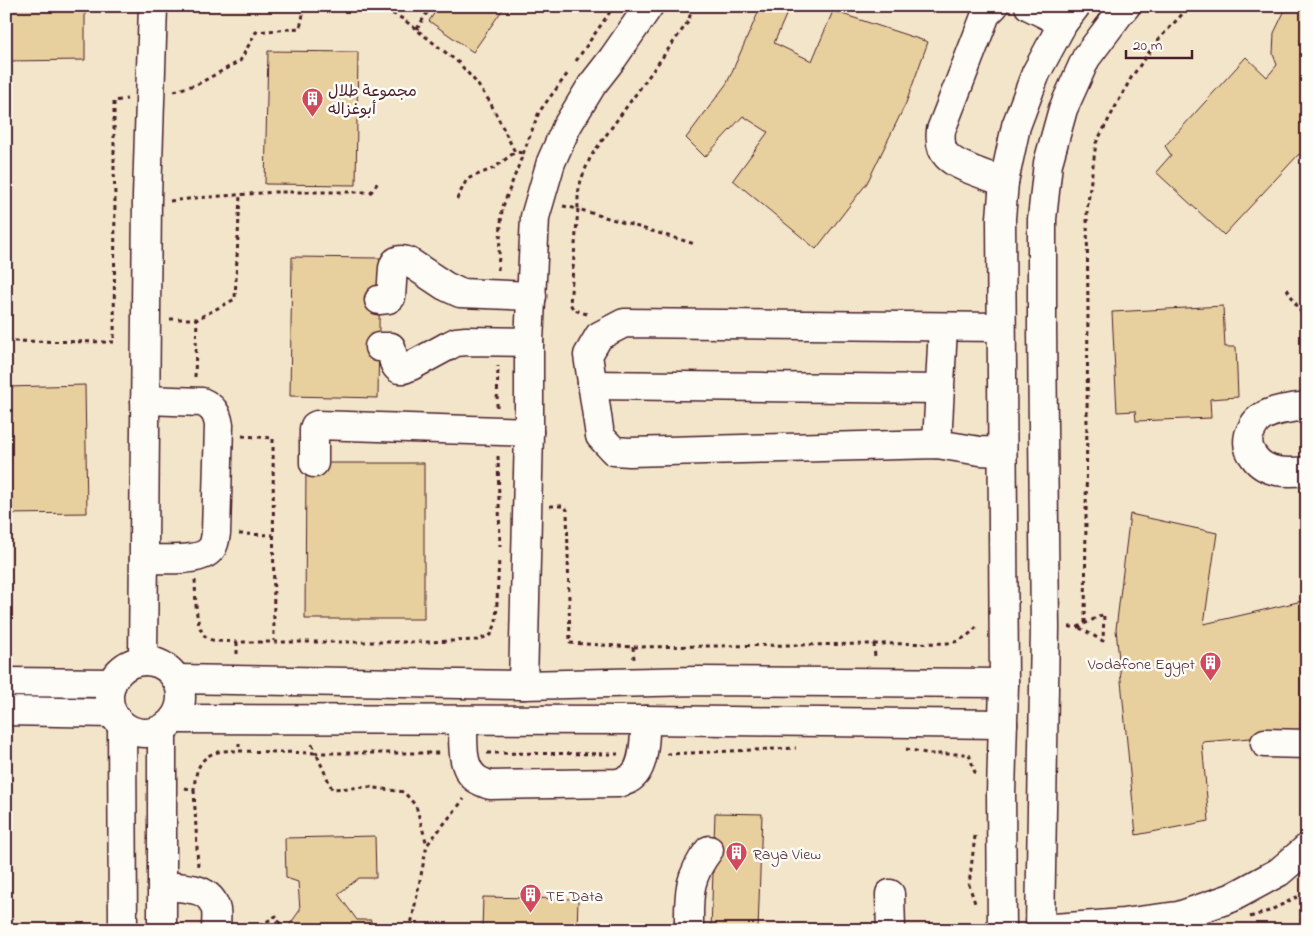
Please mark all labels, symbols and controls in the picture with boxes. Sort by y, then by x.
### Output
scale bar [1126,28,1192,60]
text: 20 m [1133,35,1163,57]
place label: مجموعة طلال أبوغزاله [328,80,417,122]
building icon: مجموعة طلال أبوغزاله [300,87,324,118]
building icon: Vodafone Egypt [1199,651,1223,682]
place label: Vodafone Egypt [1087,653,1196,677]
building icon: Raya View [725,841,749,872]
place label: Raya View [753,843,821,867]
building icon: TE Data [518,883,542,914]
place label: TE Data [546,885,603,909]

